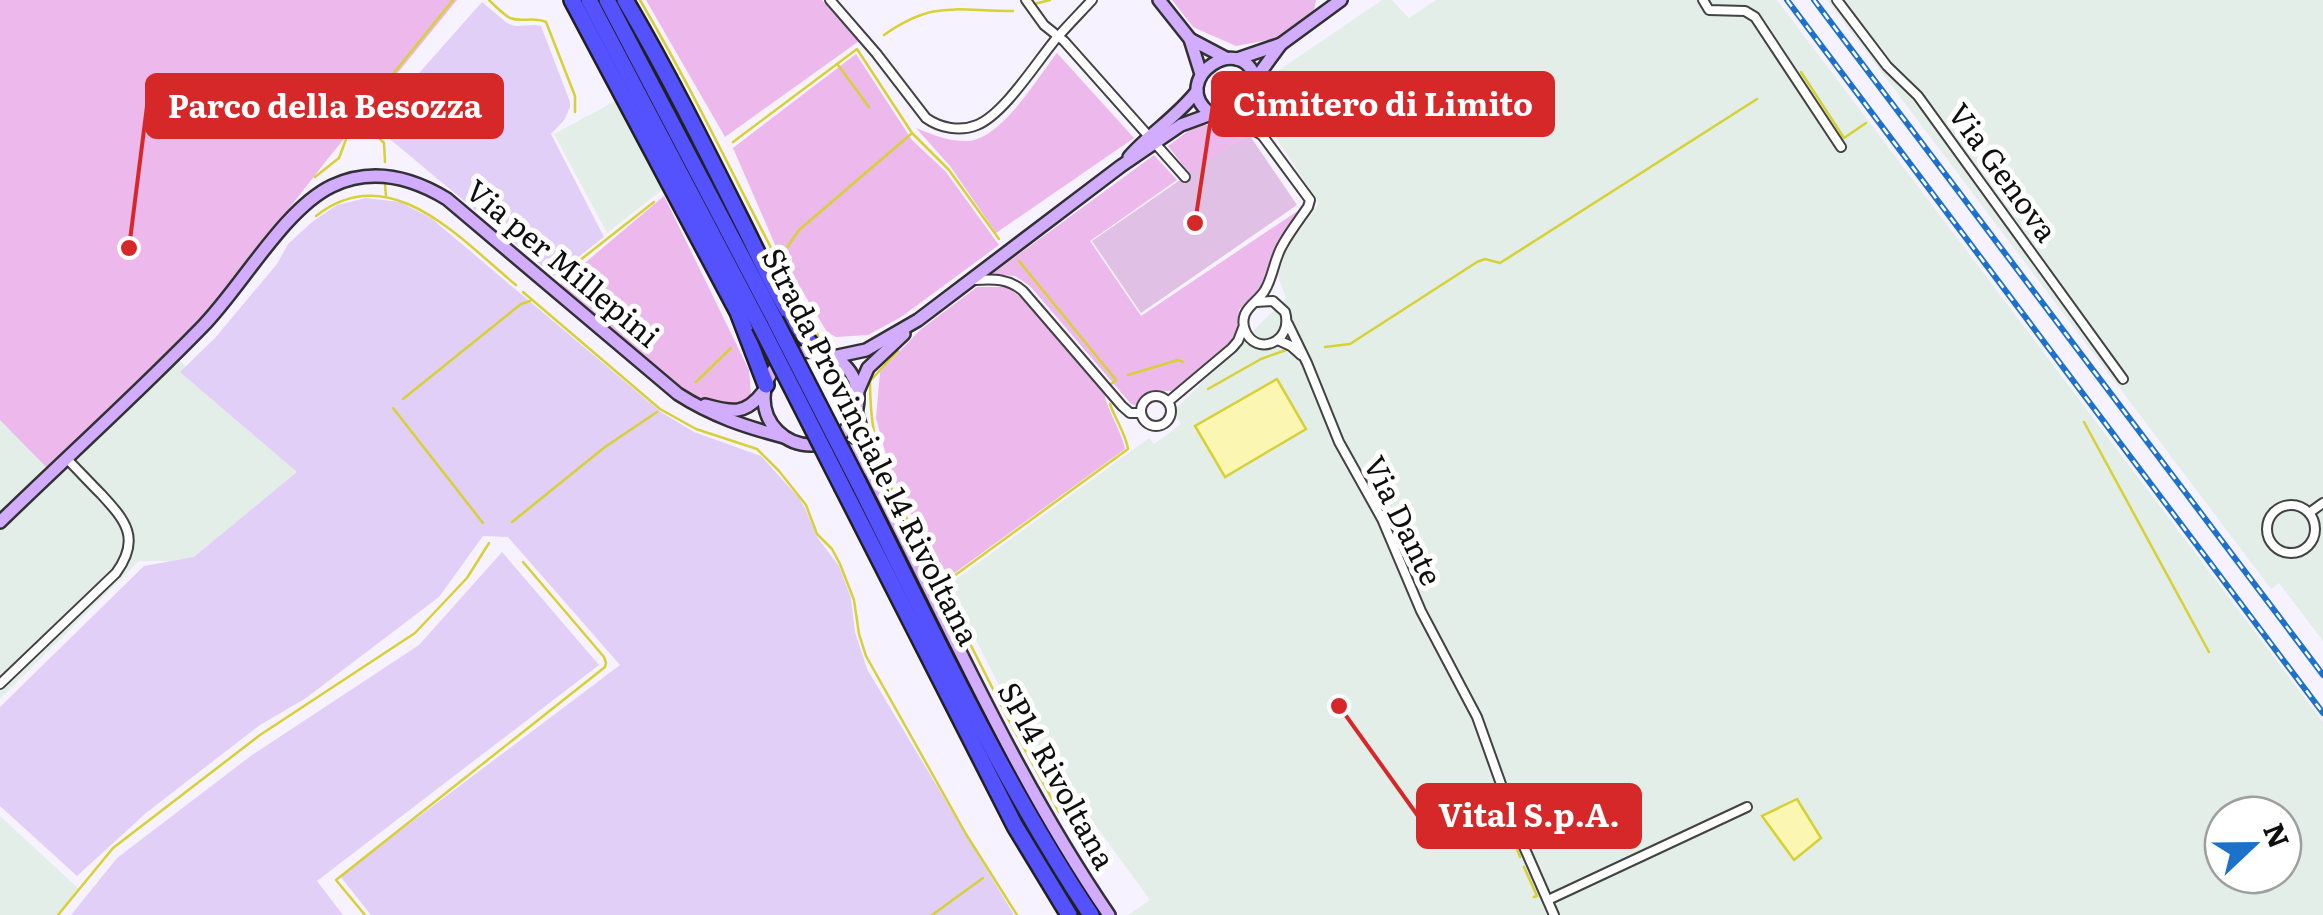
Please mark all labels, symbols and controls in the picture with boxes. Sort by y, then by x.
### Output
callout: Cimitero di Limito [1213,73,1553,135]
callout: Parco della Besozza [147,75,502,137]
text: Cimitero di Limito [1233,78,1533,126]
text: Parco della Besozza [168,80,483,128]
street label: Via Genova [1939,93,2070,250]
street label: Via per Millepini [457,167,670,356]
street label: Strada Provinciale 14 Rivoltana [753,239,993,653]
street label: Via Dante [1354,447,1455,592]
street label: SP14 Rivoltana [989,673,1129,877]
callout: Vital S.p.A. [1418,785,1640,847]
text: Vital S.p.A. [1438,789,1620,837]
north arrow [2203,795,2303,895]
text: N [2254,816,2302,854]

